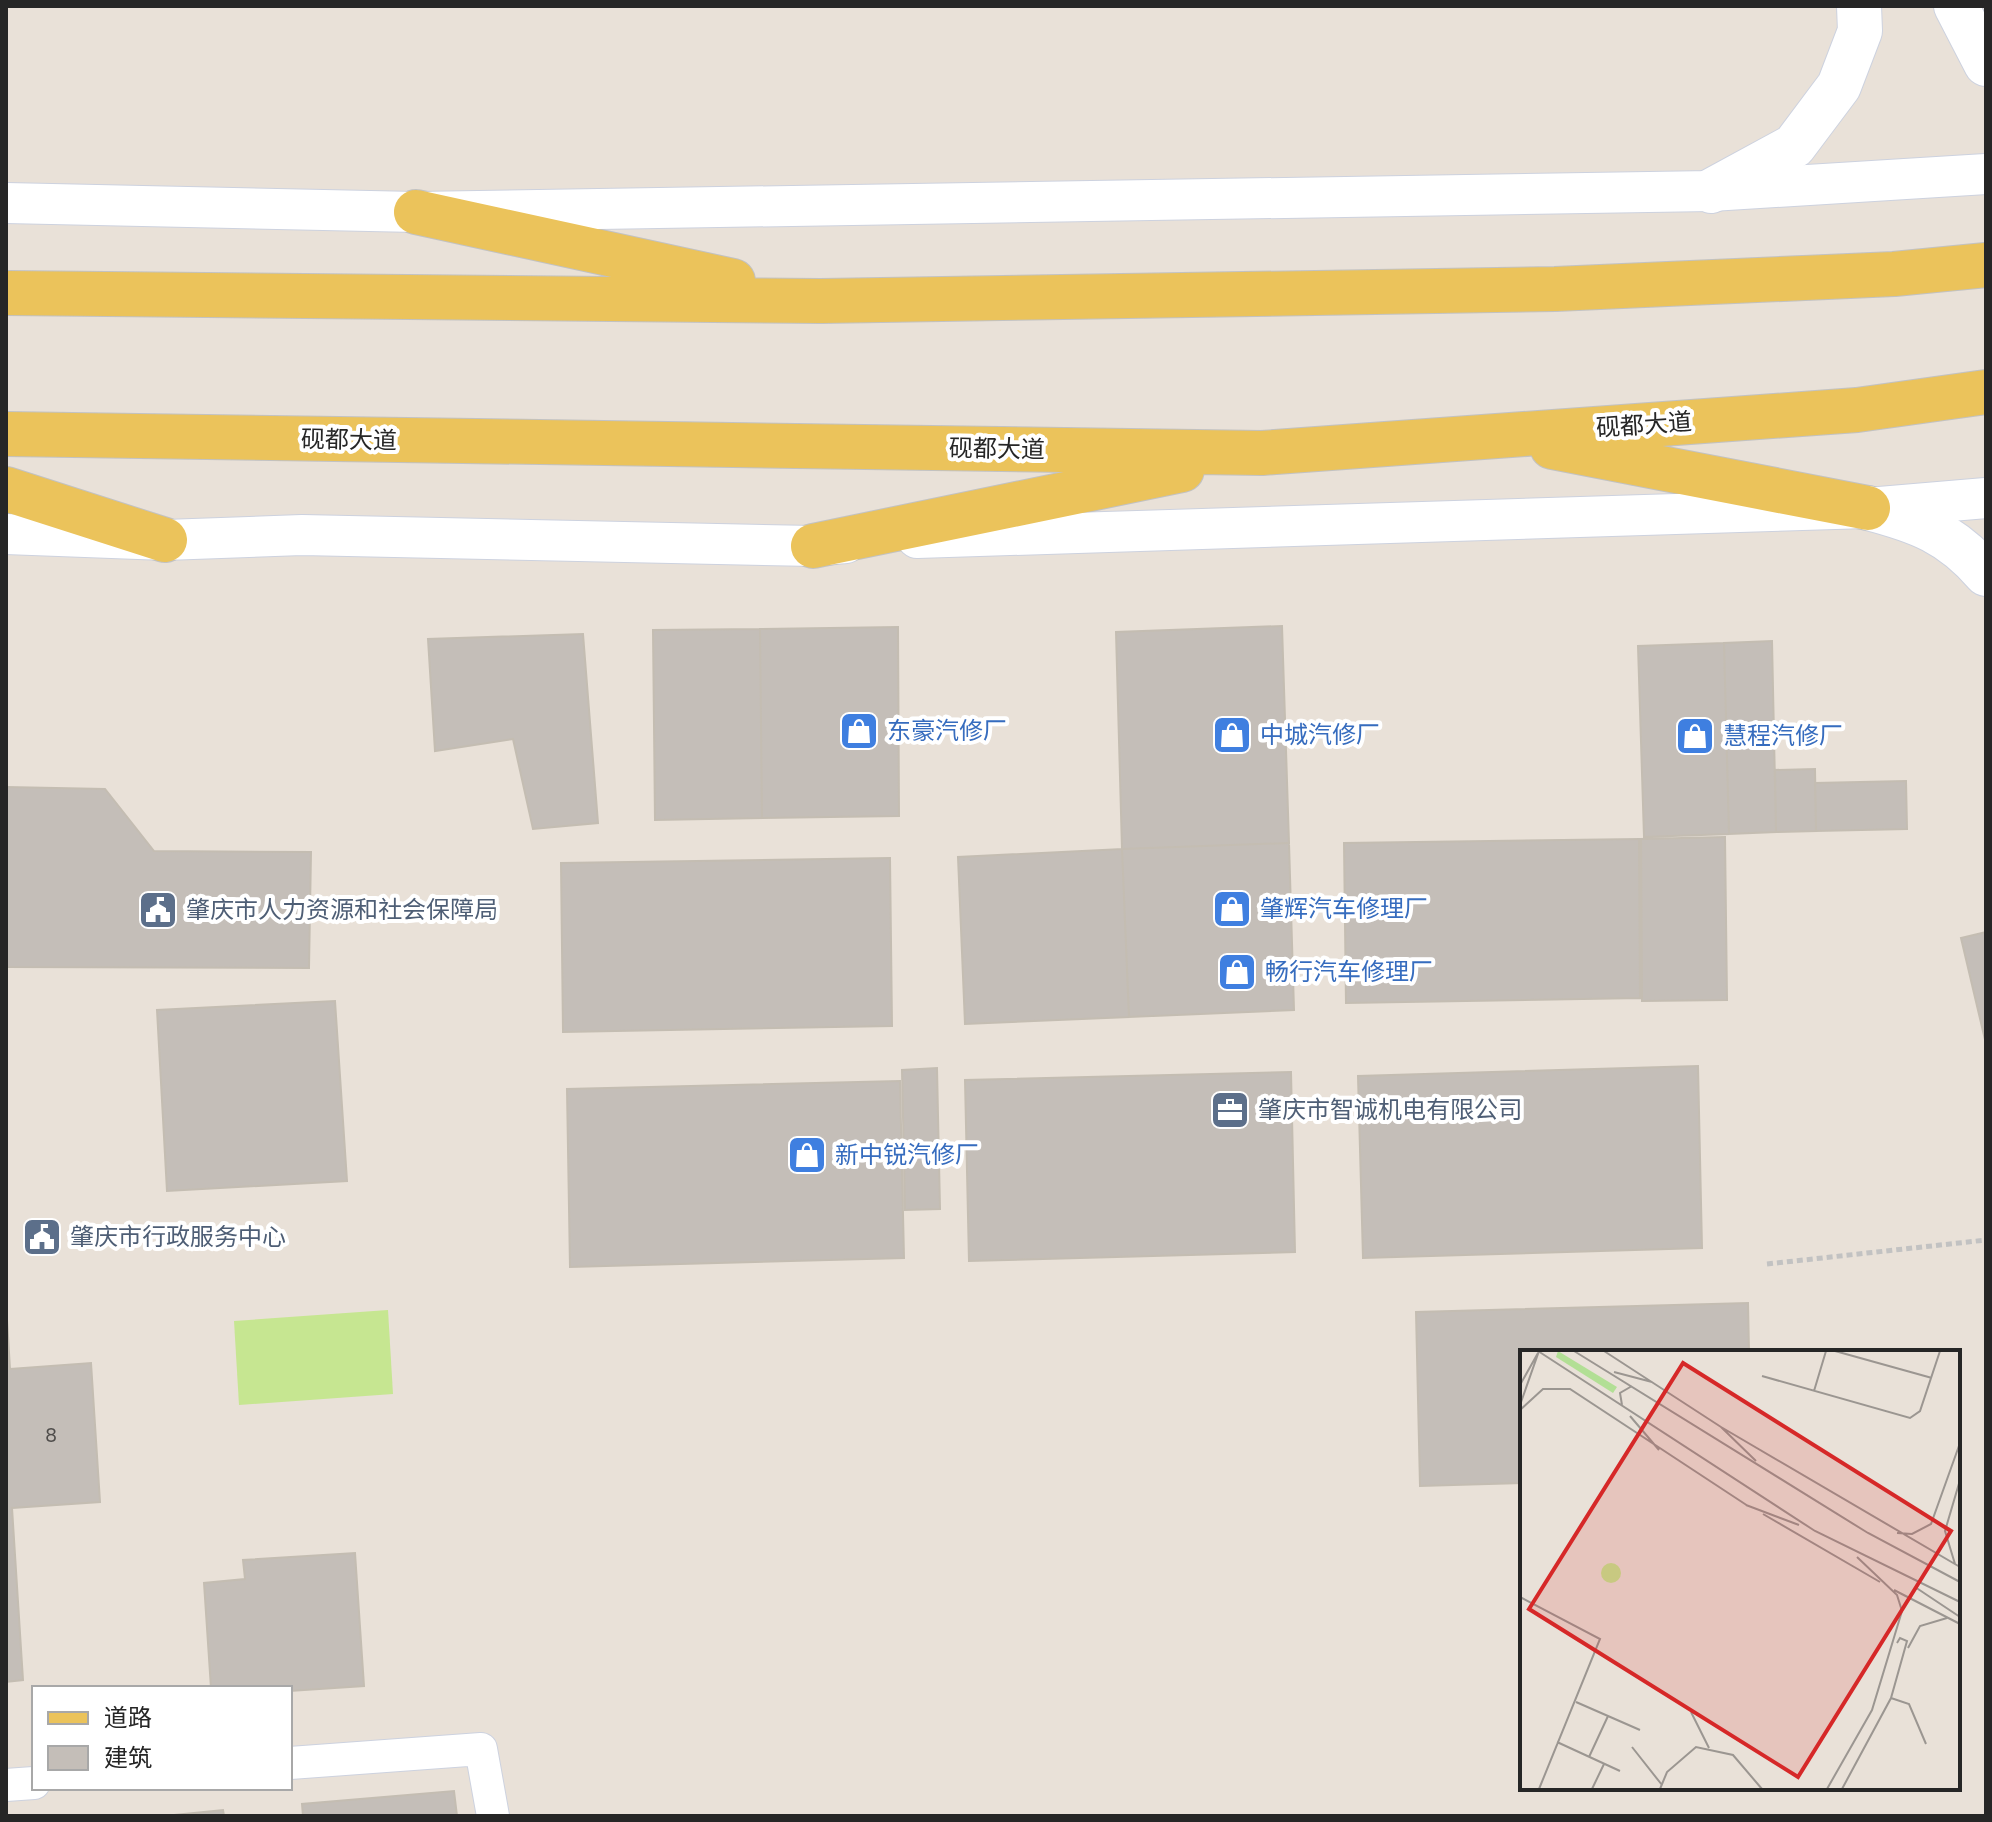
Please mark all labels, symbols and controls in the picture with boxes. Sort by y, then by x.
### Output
street label: 砚都大道 [1595,406,1693,443]
street label: 砚都大道 [301,423,397,456]
street label: 砚都大道 [949,432,1045,465]
shop icon: 东豪汽修厂 [838,710,880,752]
shop icon: 中城汽修厂 [1211,714,1253,756]
place label: 东豪汽修厂 [887,715,1007,746]
shop icon: 慧程汽修厂 [1674,715,1716,757]
place label: 中城汽修厂 [1260,719,1380,750]
place label: 慧程汽修厂 [1723,720,1843,751]
shop icon: 肇辉汽车修理厂 [1211,888,1253,930]
public building icon: 肇庆市人力资源和社会保障局 [137,889,179,931]
place label: 肇辉汽车修理厂 [1260,893,1428,924]
place label: 肇庆市人力资源和社会保障局 [186,894,498,925]
shop icon: 畅行汽车修理厂 [1216,951,1258,993]
place label: 畅行汽车修理厂 [1265,956,1433,987]
office icon: 肇庆市智诚机电有限公司 [1209,1089,1251,1131]
place label: 肇庆市智诚机电有限公司 [1258,1094,1522,1125]
shop icon: 新中锐汽修厂 [786,1134,828,1176]
place label: 新中锐汽修厂 [835,1139,979,1170]
public building icon: 肇庆市行政服务中心 [21,1216,63,1258]
place label: 肇庆市行政服务中心 [70,1221,286,1252]
inset map [1520,1350,1960,1790]
house number: 8 [45,1422,57,1448]
legend [32,1686,292,1790]
text: 道路 [104,1702,152,1733]
text: 建筑 [104,1742,152,1773]

